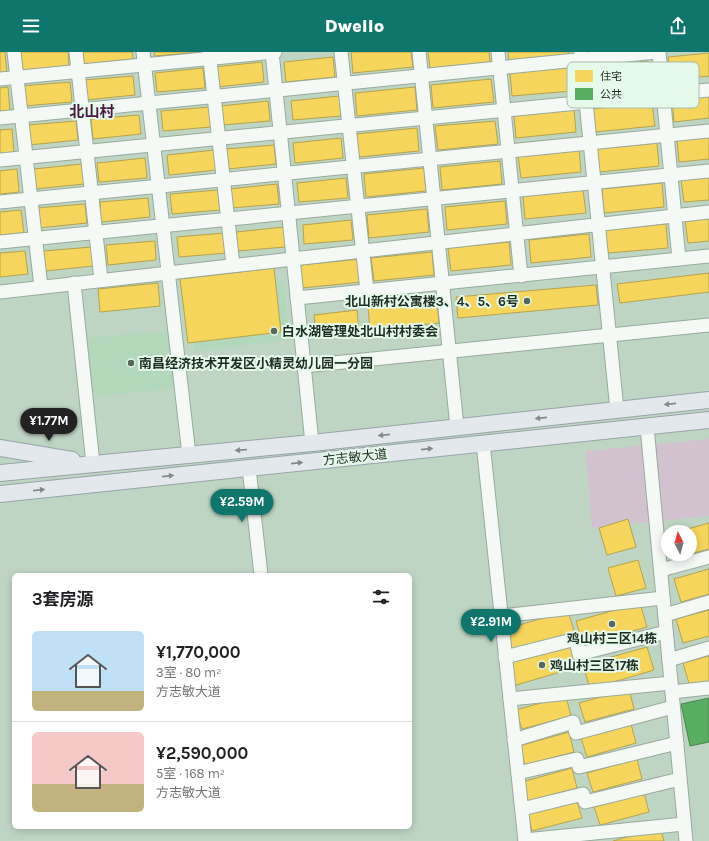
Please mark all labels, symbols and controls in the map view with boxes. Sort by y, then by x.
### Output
icon: menu [20,15,42,37]
text: Dwello [325,15,384,37]
icon: share [667,15,689,37]
legend [567,62,699,108]
text: 住宅 [600,70,622,83]
text: 公共 [600,88,622,101]
district label: 北山村 [69,103,115,121]
place label: 北山新村公寓楼3、4、5、6号 [345,294,519,309]
marker: 北山新村公寓楼3、4、5、6号 [522,296,532,306]
place label: 白水湖管理处北山村村委会 [282,324,438,339]
marker: 白水湖管理处北山村村委会 [269,326,279,336]
place label: 南昌经济技术开发区小精灵幼儿园一分园 [139,356,373,371]
marker: 南昌经济技术开发区小精灵幼儿园一分园 [126,358,136,368]
one-way arrow [664,401,676,407]
pin: ¥1.77M [16,408,82,442]
text: ¥1.77M [29,413,69,428]
one-way arrow [535,415,547,421]
one-way arrow [378,432,390,439]
street label: 方志敏大道 [322,446,388,468]
one-way arrow [421,446,433,453]
one-way arrow [235,447,247,453]
one-way arrow [291,460,303,466]
one-way arrow [162,473,174,480]
one-way arrow [33,486,45,493]
pin: ¥2.59M [209,489,275,523]
text: ¥2.59M [219,494,265,509]
north arrow [661,525,697,561]
map controls [661,525,697,561]
icon: filters [370,586,392,608]
text: 3套房源 [32,589,94,609]
pin: ¥2.91M [458,609,524,643]
text: ¥2.91M [470,614,512,629]
marker: 鸡山村三区14栋 [607,619,617,629]
place label: 鸡山村三区14栋 [567,631,657,646]
text: ¥1,770,000 [156,642,241,662]
icon: home [64,647,112,695]
place label: 鸡山村三区17栋 [550,658,639,673]
marker: 鸡山村三区17栋 [537,660,547,670]
text: 3室 · 80 m² [156,665,221,680]
text: 方志敏大道 [156,684,221,699]
text: ¥2,590,000 [156,743,248,763]
icon: home [64,748,112,796]
text: 5室 · 168 m² [156,766,225,781]
text: 方志敏大道 [156,785,221,800]

